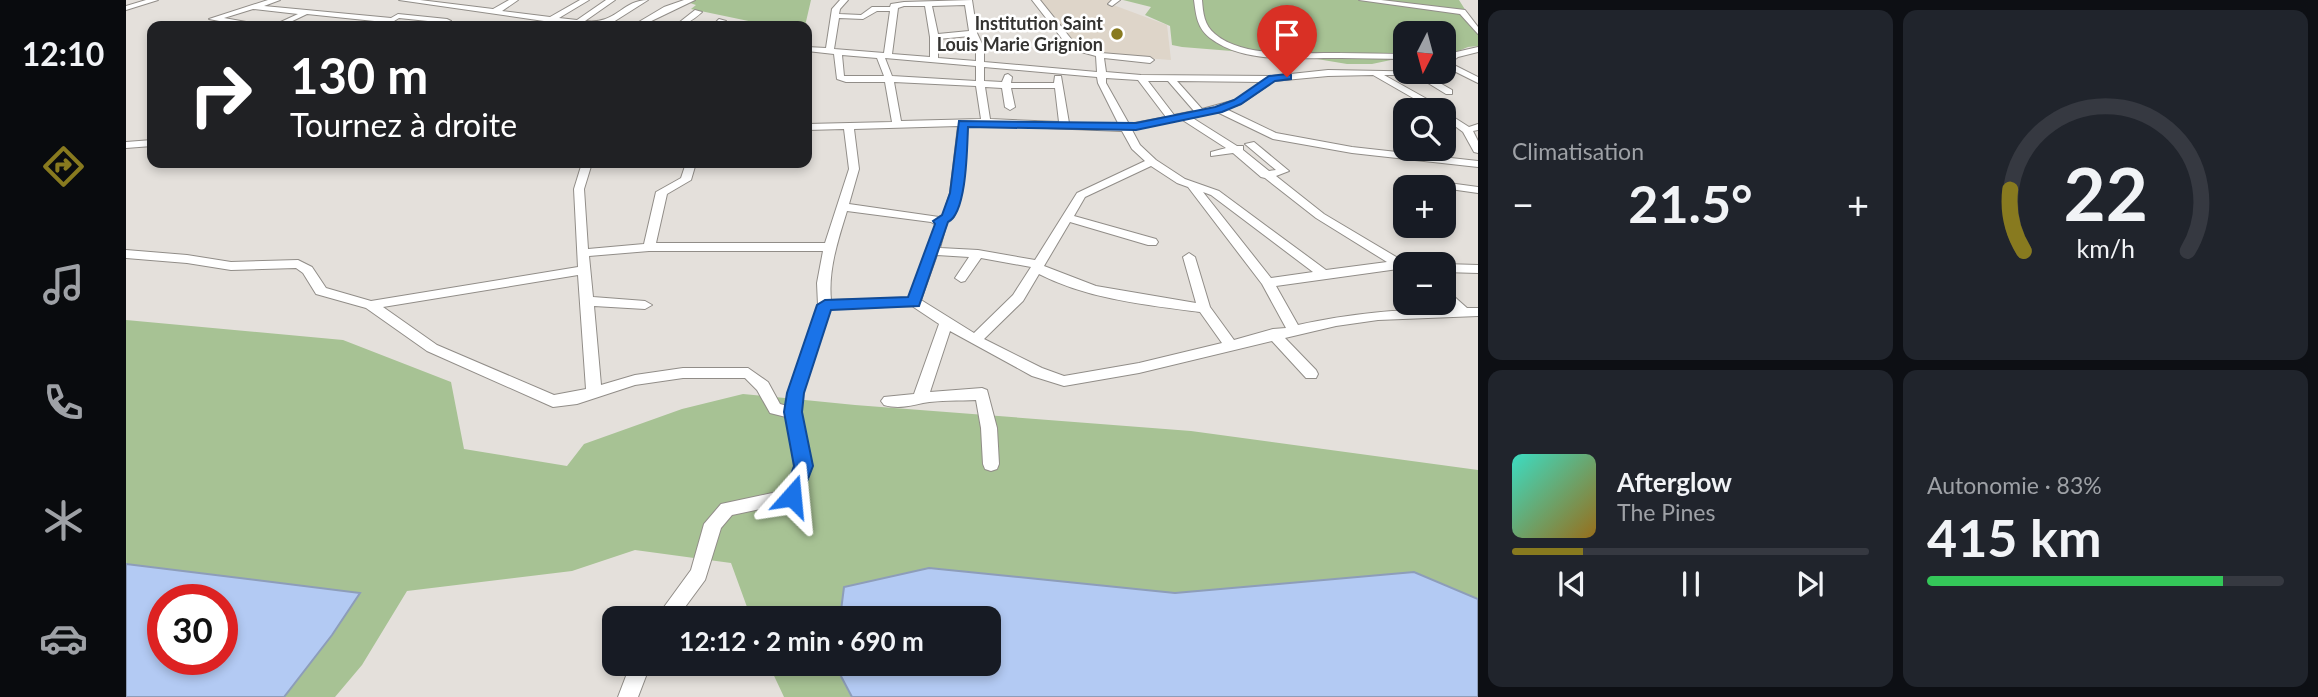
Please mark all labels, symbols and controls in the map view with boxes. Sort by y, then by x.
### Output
pin [1257,5,1317,77]
place label: Institution Saint Louis Marie Grignion [937,12,1103,55]
icon: arrive [1268,16,1306,54]
north arrow [1393,21,1456,84]
map controls [1393,21,1456,315]
marker: Institution Saint Louis Marie Grignion [1109,26,1125,42]
text: 12:10 [22,34,104,73]
text: 130 m [290,46,428,104]
icon: right [175,49,266,140]
button: search [1393,98,1456,161]
text: Tournez à droite [290,105,517,144]
text: Climatisation [1512,137,1644,165]
icon: directions [39,142,88,191]
text: 22 [2063,149,2148,237]
text: 21.5° [1628,172,1753,234]
button: + [1393,175,1456,238]
text: − [1512,181,1534,227]
text: + [1847,181,1869,227]
text: km/h [2076,233,2135,263]
button: − [1393,252,1456,315]
icon: music [39,260,88,309]
icon: phone [39,378,88,427]
position arrow [755,459,829,533]
text: Afterglow [1617,466,1732,498]
text: Autonomie · 83% [1927,471,2102,499]
icon: climate [39,496,88,545]
text: The Pines [1617,498,1715,526]
text: 415 km [1927,506,2101,568]
icon: previous [1553,565,1591,603]
icon: pause [1672,565,1710,603]
icon: next [1791,565,1829,603]
speed limit sign: 30 [147,584,238,675]
icon: car [39,614,88,663]
text: 12:12 · 2 min · 690 m [679,625,924,657]

